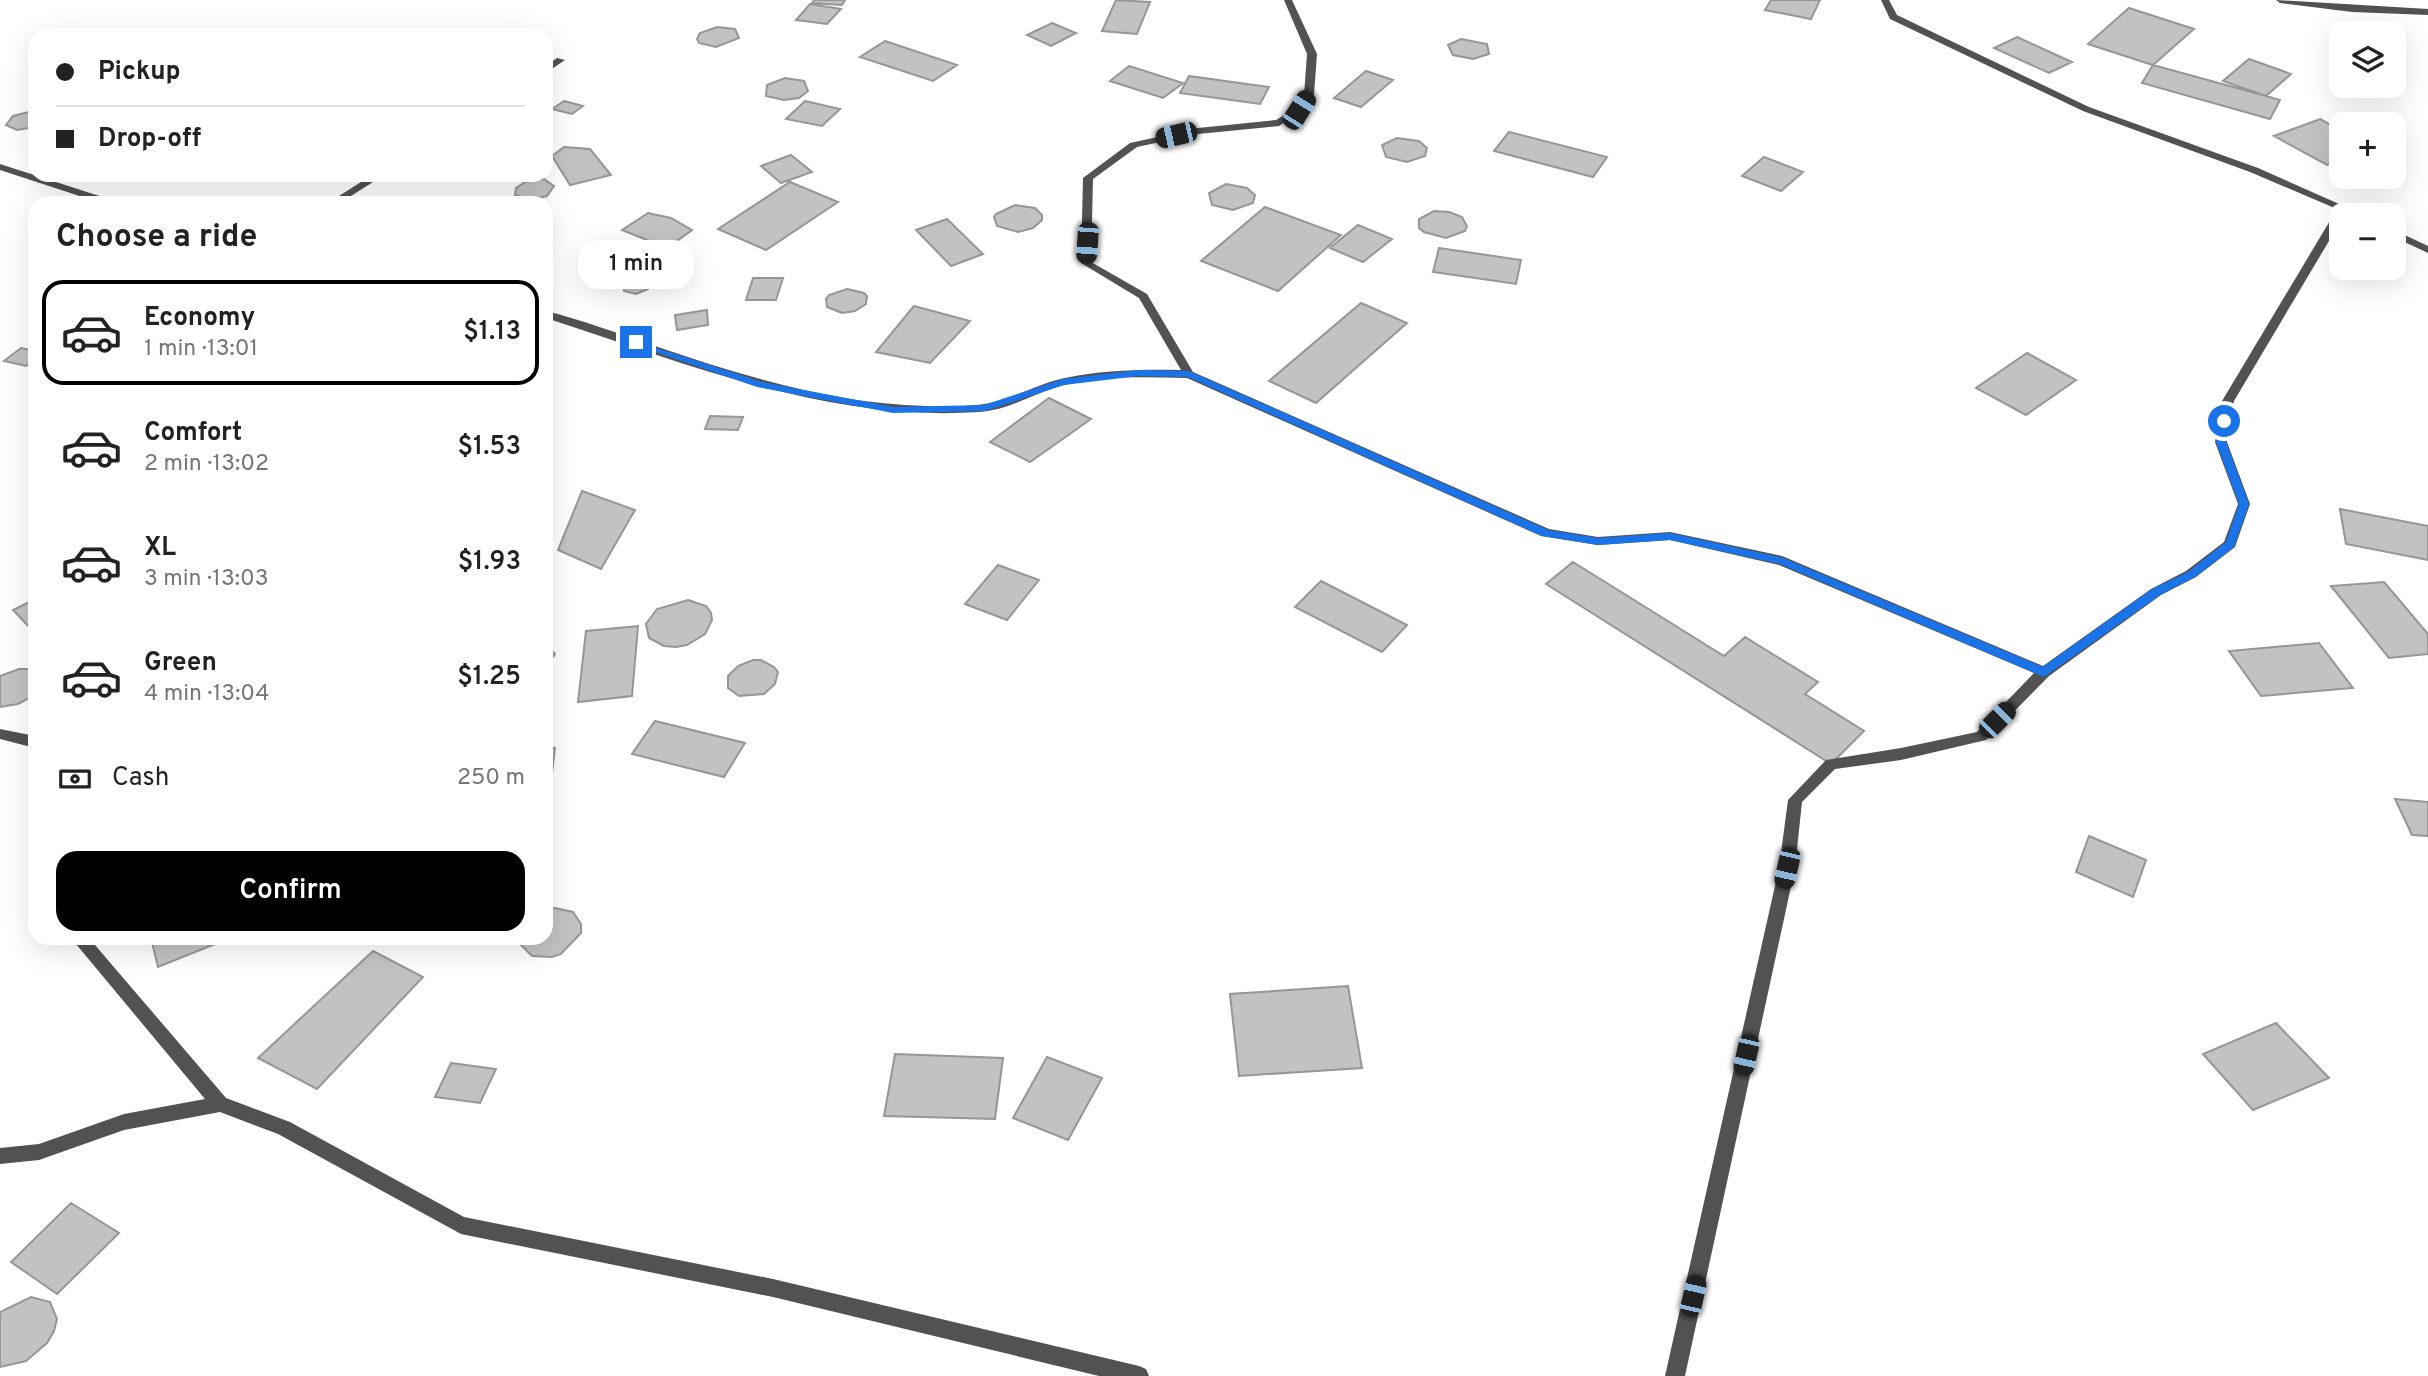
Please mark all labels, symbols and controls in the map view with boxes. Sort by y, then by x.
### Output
map controls [2329,21,2406,280]
button: layers [2329,21,2406,98]
text: Pickup [98,56,181,89]
car [1279,87,1320,133]
button: + [2329,112,2406,189]
car [1154,120,1199,150]
text: Drop-off [98,123,201,156]
button: − [2329,203,2406,280]
text: Choose a ride [56,218,257,258]
car [1076,221,1099,265]
callout: 1 min [578,240,694,290]
text: 1 min [609,250,663,279]
icon: car [60,301,123,364]
text: Economy [144,302,255,335]
text: $1.13 [463,316,521,349]
route end [620,326,652,358]
text: 1 min · 13:01 [144,335,258,364]
route start [2208,405,2240,437]
icon: car [60,416,123,479]
text: Comfort [144,417,242,450]
text: $1.53 [458,431,521,464]
text: 2 min · 13:02 [144,450,269,479]
icon: car [60,531,123,594]
text: XL [144,532,176,565]
text: $1.93 [458,546,521,579]
text: 3 min · 13:03 [144,565,269,594]
icon: car [60,646,123,709]
text: Green [144,647,217,680]
text: $1.25 [457,661,521,694]
text: 4 min · 13:04 [144,680,269,709]
car [1975,698,2020,742]
icon: cash [56,760,94,798]
text: Cash [112,762,169,795]
text: 250 m [457,764,525,793]
car [1773,845,1802,891]
button: Confirm [56,851,525,931]
car [1732,1032,1761,1078]
car [1679,1273,1708,1319]

